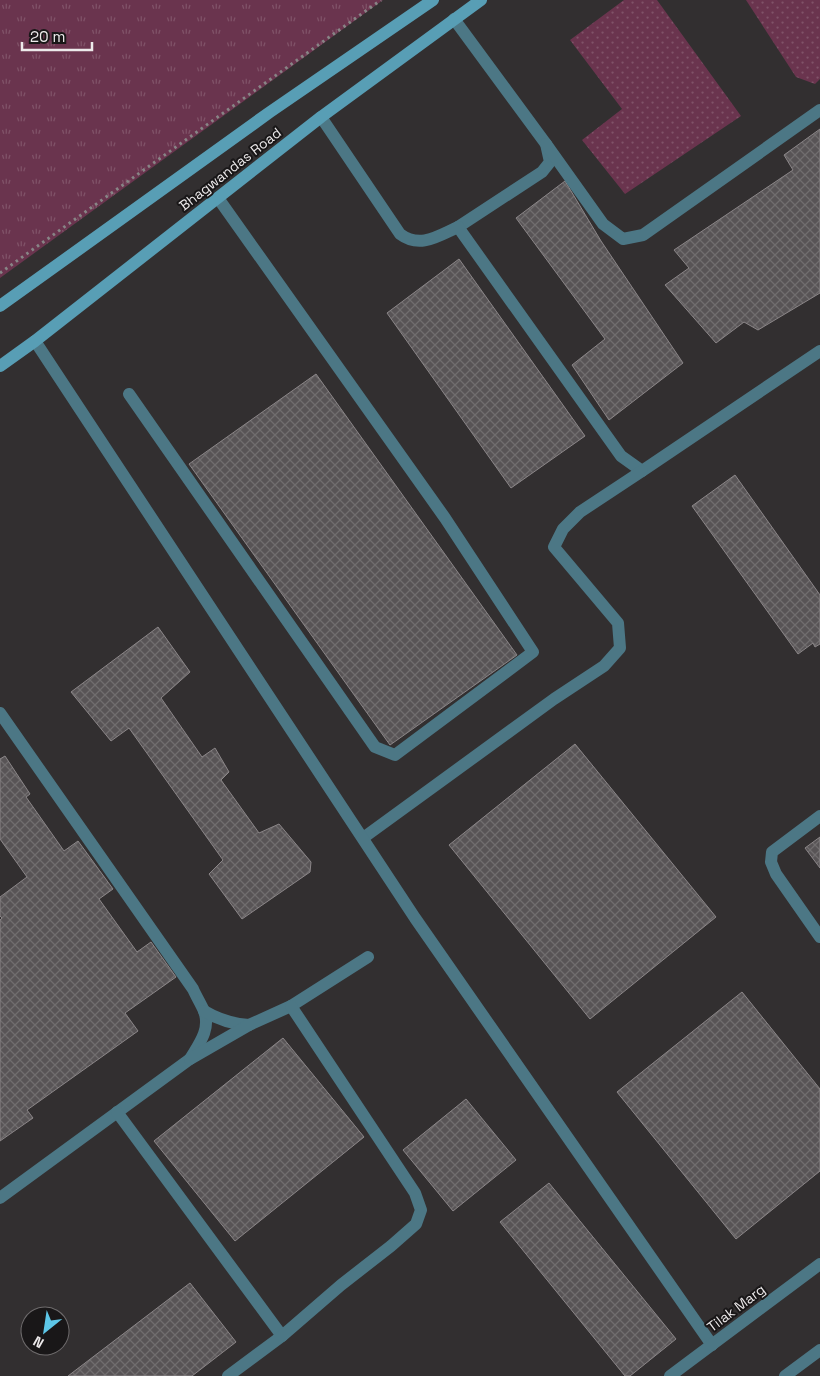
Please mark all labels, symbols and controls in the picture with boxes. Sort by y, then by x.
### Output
scale bar [22,20,92,52]
text: 20 m [30,27,65,46]
street label: Bhagwandas Road [175,124,285,214]
street label: Tilak Marg [703,1280,769,1336]
north arrow [20,1306,70,1356]
text: N [30,1332,47,1352]

